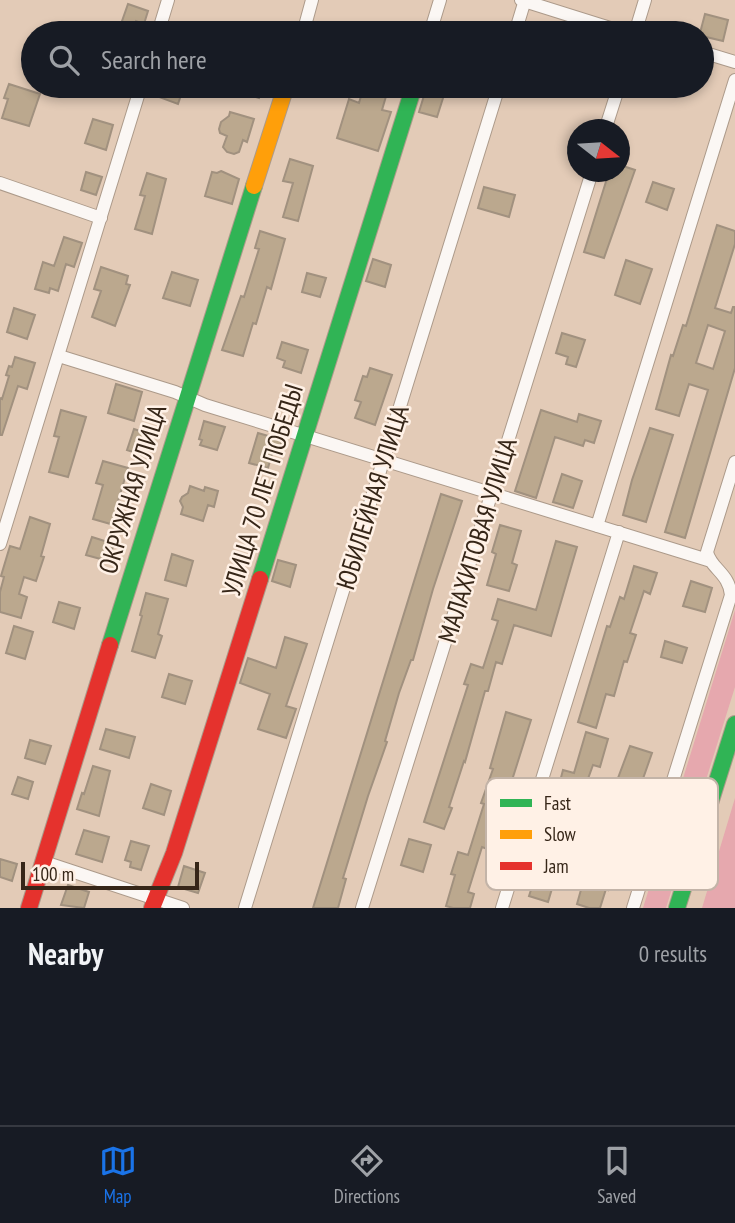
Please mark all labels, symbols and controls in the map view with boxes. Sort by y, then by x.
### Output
search box [21,21,714,98]
icon: search [45,41,83,79]
text: Search here [101,43,207,76]
north arrow [567,119,630,182]
street label: УЛИЦА 70 ЛЕТ ПОБЕДЫ [214,380,310,600]
street label: ОКРУЖНАЯ УЛИЦА [91,400,174,578]
street label: ЮБИЛЕЙНАЯ УЛИЦА [328,400,416,593]
street label: МАЛАХИТОВАЯ УЛИЦА [430,433,524,646]
legend [486,778,718,890]
text: Fast [544,791,572,815]
text: Slow [544,822,577,846]
text: Jam [543,854,569,878]
scale bar [21,859,200,891]
text: 100 m [32,862,74,886]
text: Nearby [28,934,103,973]
text: 0 results [639,939,707,968]
tab: Map [99,1142,137,1208]
tab: Directions [334,1142,400,1208]
tab: Saved [597,1142,636,1208]

